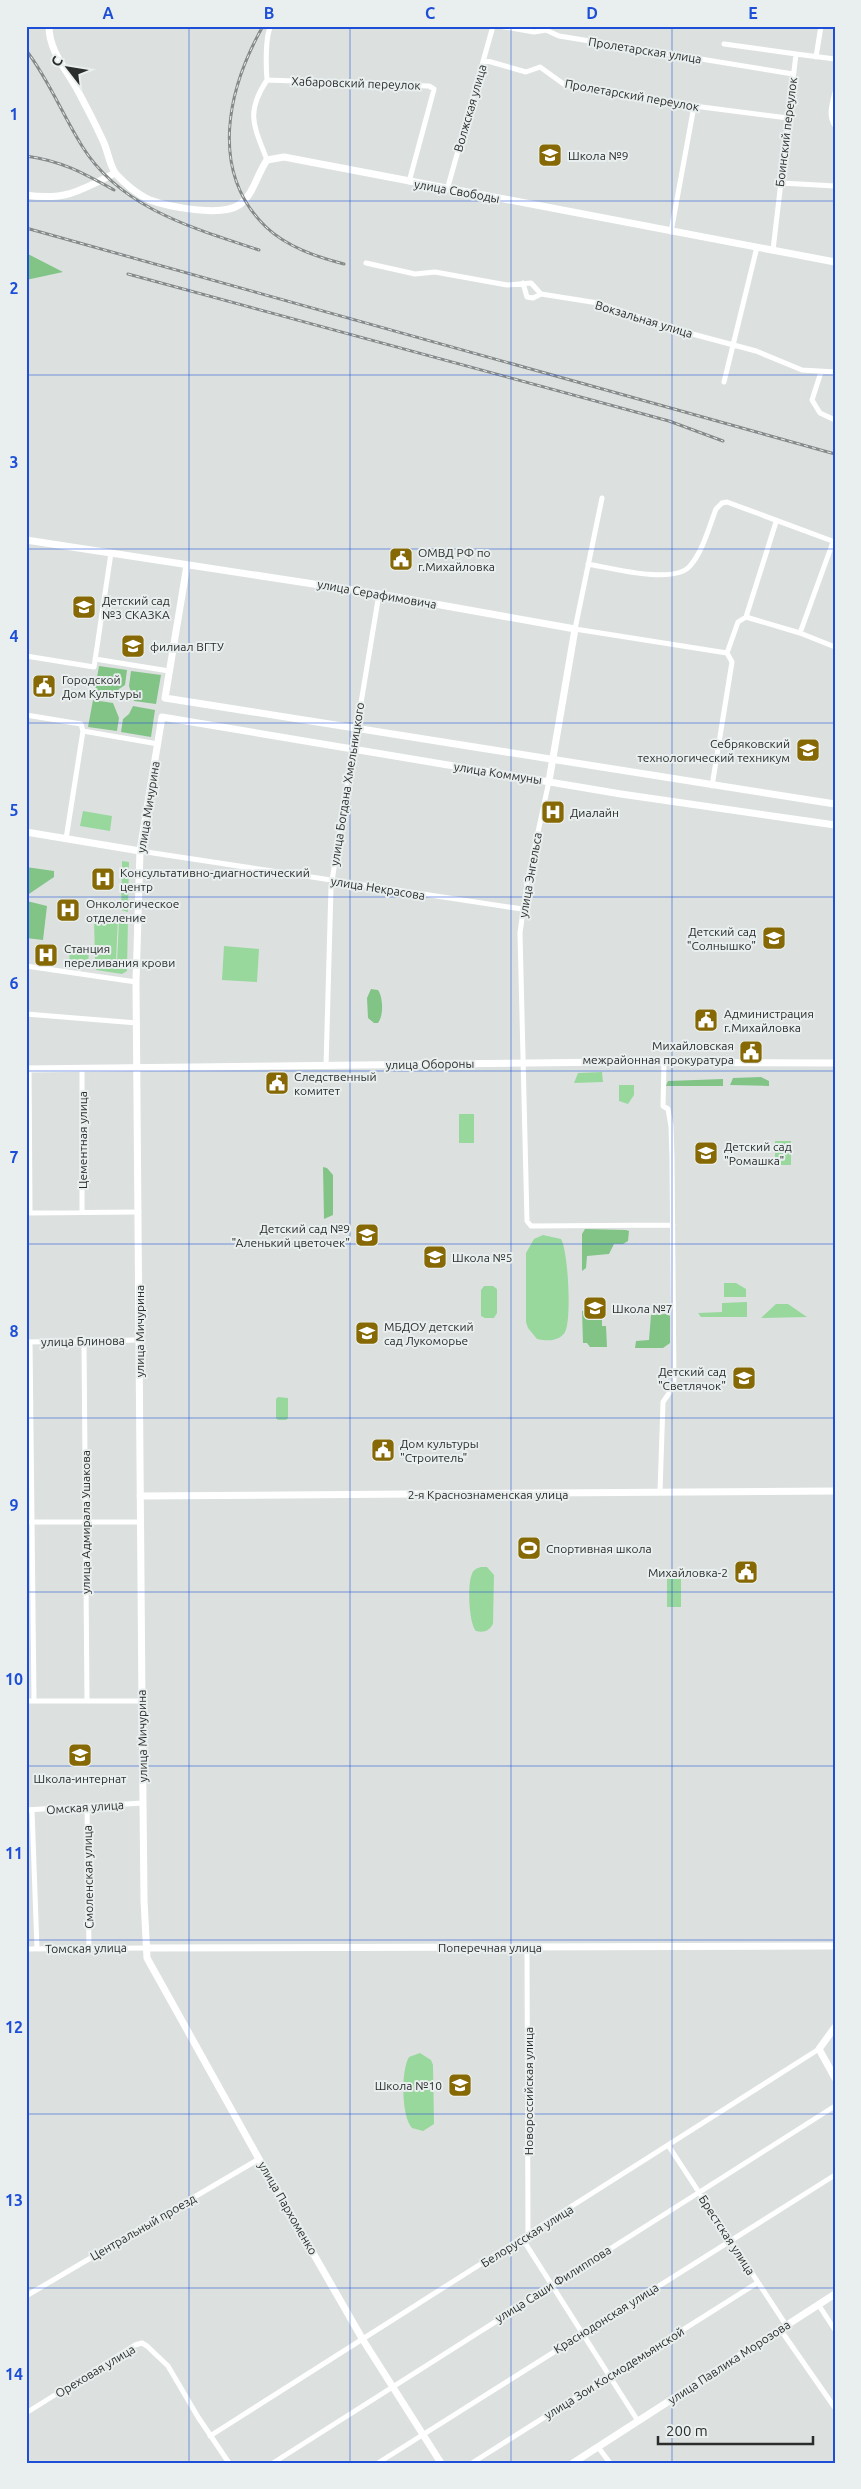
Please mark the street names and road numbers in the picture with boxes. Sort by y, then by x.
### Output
street label: Пролетарская улица [587,35,703,65]
street label: Волжская улица [451,63,489,153]
street label: Хабаровский переулок [291,74,421,92]
street label: Пролетарский переулок [564,77,700,113]
street label: Боинский переулок [773,77,799,187]
street label: улица Свободы [413,177,501,205]
street label: Вокзальная улица [594,298,694,340]
street label: улица Серафимовича [316,577,438,611]
street label: улица Богдана Хмельницкого [328,701,366,867]
street label: улица Мичурина [134,760,162,854]
street label: улица Коммуны [453,760,543,786]
street label: улица Энгельса [516,831,544,919]
street label: улица Некрасова [330,874,426,902]
street label: улица Обороны [385,1057,475,1071]
street label: Цементная улица [76,1091,89,1189]
street label: улица Мичурина [133,1285,146,1377]
street label: улица Блинова [41,1334,125,1348]
street label: улица Адмирала Ушакова [79,1450,92,1594]
street label: 2-я Краснознаменская улица [408,1488,568,1501]
street label: улица Мичурина [135,1690,149,1782]
street label: Омская улица [46,1798,124,1816]
street label: Смоленская улица [81,1825,95,1929]
street label: Томская улица [45,1941,127,1955]
street label: Поперечная улица [438,1941,542,1954]
street label: Новороссийская улица [522,2027,535,2155]
street label: улица Пархоменко [256,2159,320,2257]
street label: Центральный проезд [88,2191,198,2263]
street label: Брестская улица [696,2193,758,2277]
street label: Белорусская улица [478,2202,576,2270]
street label: улица Саши Филиппова [493,2243,613,2325]
street label: Краснодонская улица [551,2280,661,2356]
street label: улица Павлика Морозова [666,2318,792,2406]
street label: улица Зои Космодемьянской [542,2324,686,2422]
street label: Ореховая улица [53,2342,137,2400]

